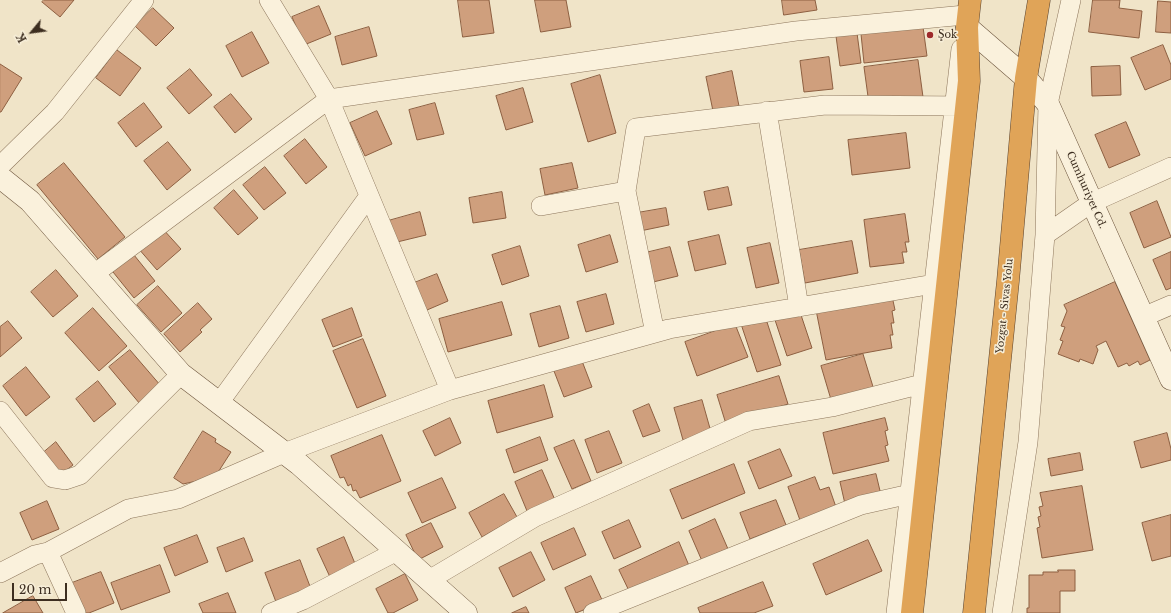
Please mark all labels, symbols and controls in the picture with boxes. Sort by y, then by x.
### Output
north arrow [12,12,52,52]
place label: Şok [938,29,957,41]
text: K [13,30,30,45]
marker: Şok [925,30,935,40]
street label: Cumhuriyet Cd. [1064,150,1108,230]
street label: Yozgat - Sivas Yolu [994,258,1016,354]
scale bar [14,575,69,601]
text: 20 m [19,582,51,597]

